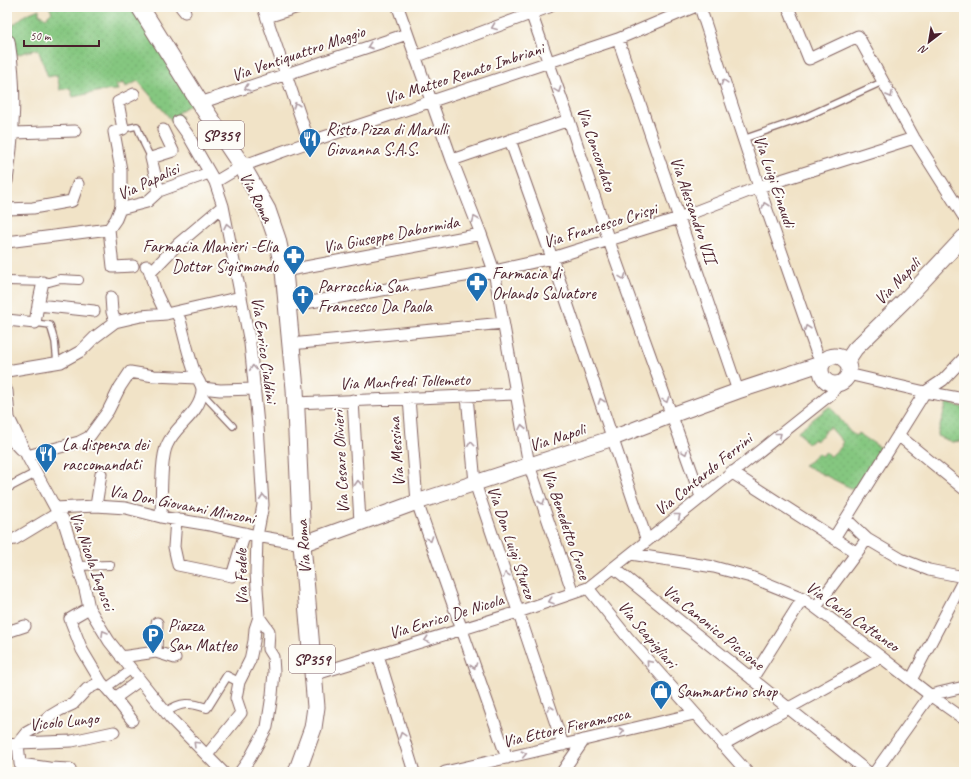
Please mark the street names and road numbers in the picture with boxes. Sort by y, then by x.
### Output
street label: Via Ventiquattro Maggio [229,20,369,86]
street label: Via Matteo Renato Imbriani [382,37,548,109]
street label: Via Concordato [572,104,621,195]
road number: SP359 [198,121,244,149]
street label: Via Luigi Einaudi [749,132,801,233]
street label: Via Alessandro VII [665,154,723,270]
street label: Via Papalisi [114,157,185,205]
street label: Via Roma [235,168,279,227]
street label: Via Francesco Crispi [541,198,661,253]
street label: Via Giuseppe Dabormida [321,211,462,258]
street label: Via Napoli [870,252,926,309]
street label: Via Enrico Cialdini [247,296,283,406]
street label: Via Manfredi Tollemeto [340,369,471,394]
street label: Via Cesare Olivieri [327,407,354,514]
street label: Via Messina [384,415,409,487]
street label: Via Napoli [527,418,589,456]
street label: Via Contardo Ferrini [650,427,758,520]
street label: Via Benedetto Croce [538,466,596,584]
street label: Via Don Giovanni Minzoni [107,480,258,529]
street label: Via Don Luigi Sturzo [482,483,541,603]
street label: Via Nicola Ingusci [65,509,121,615]
street label: Via Roma [291,518,316,575]
street label: Via Fedele [230,547,252,605]
street label: Via Carlo Cattaneo [802,577,905,657]
street label: Via Canonico Piccione [659,580,770,676]
street label: Via Enrico De Nicola [386,589,507,644]
street label: Via Scapigliari [613,596,683,674]
road number: SP359 [289,645,335,673]
street label: Via Ettore Fieramosca [501,702,634,752]
street label: Vicolo Lungo [29,707,101,736]

